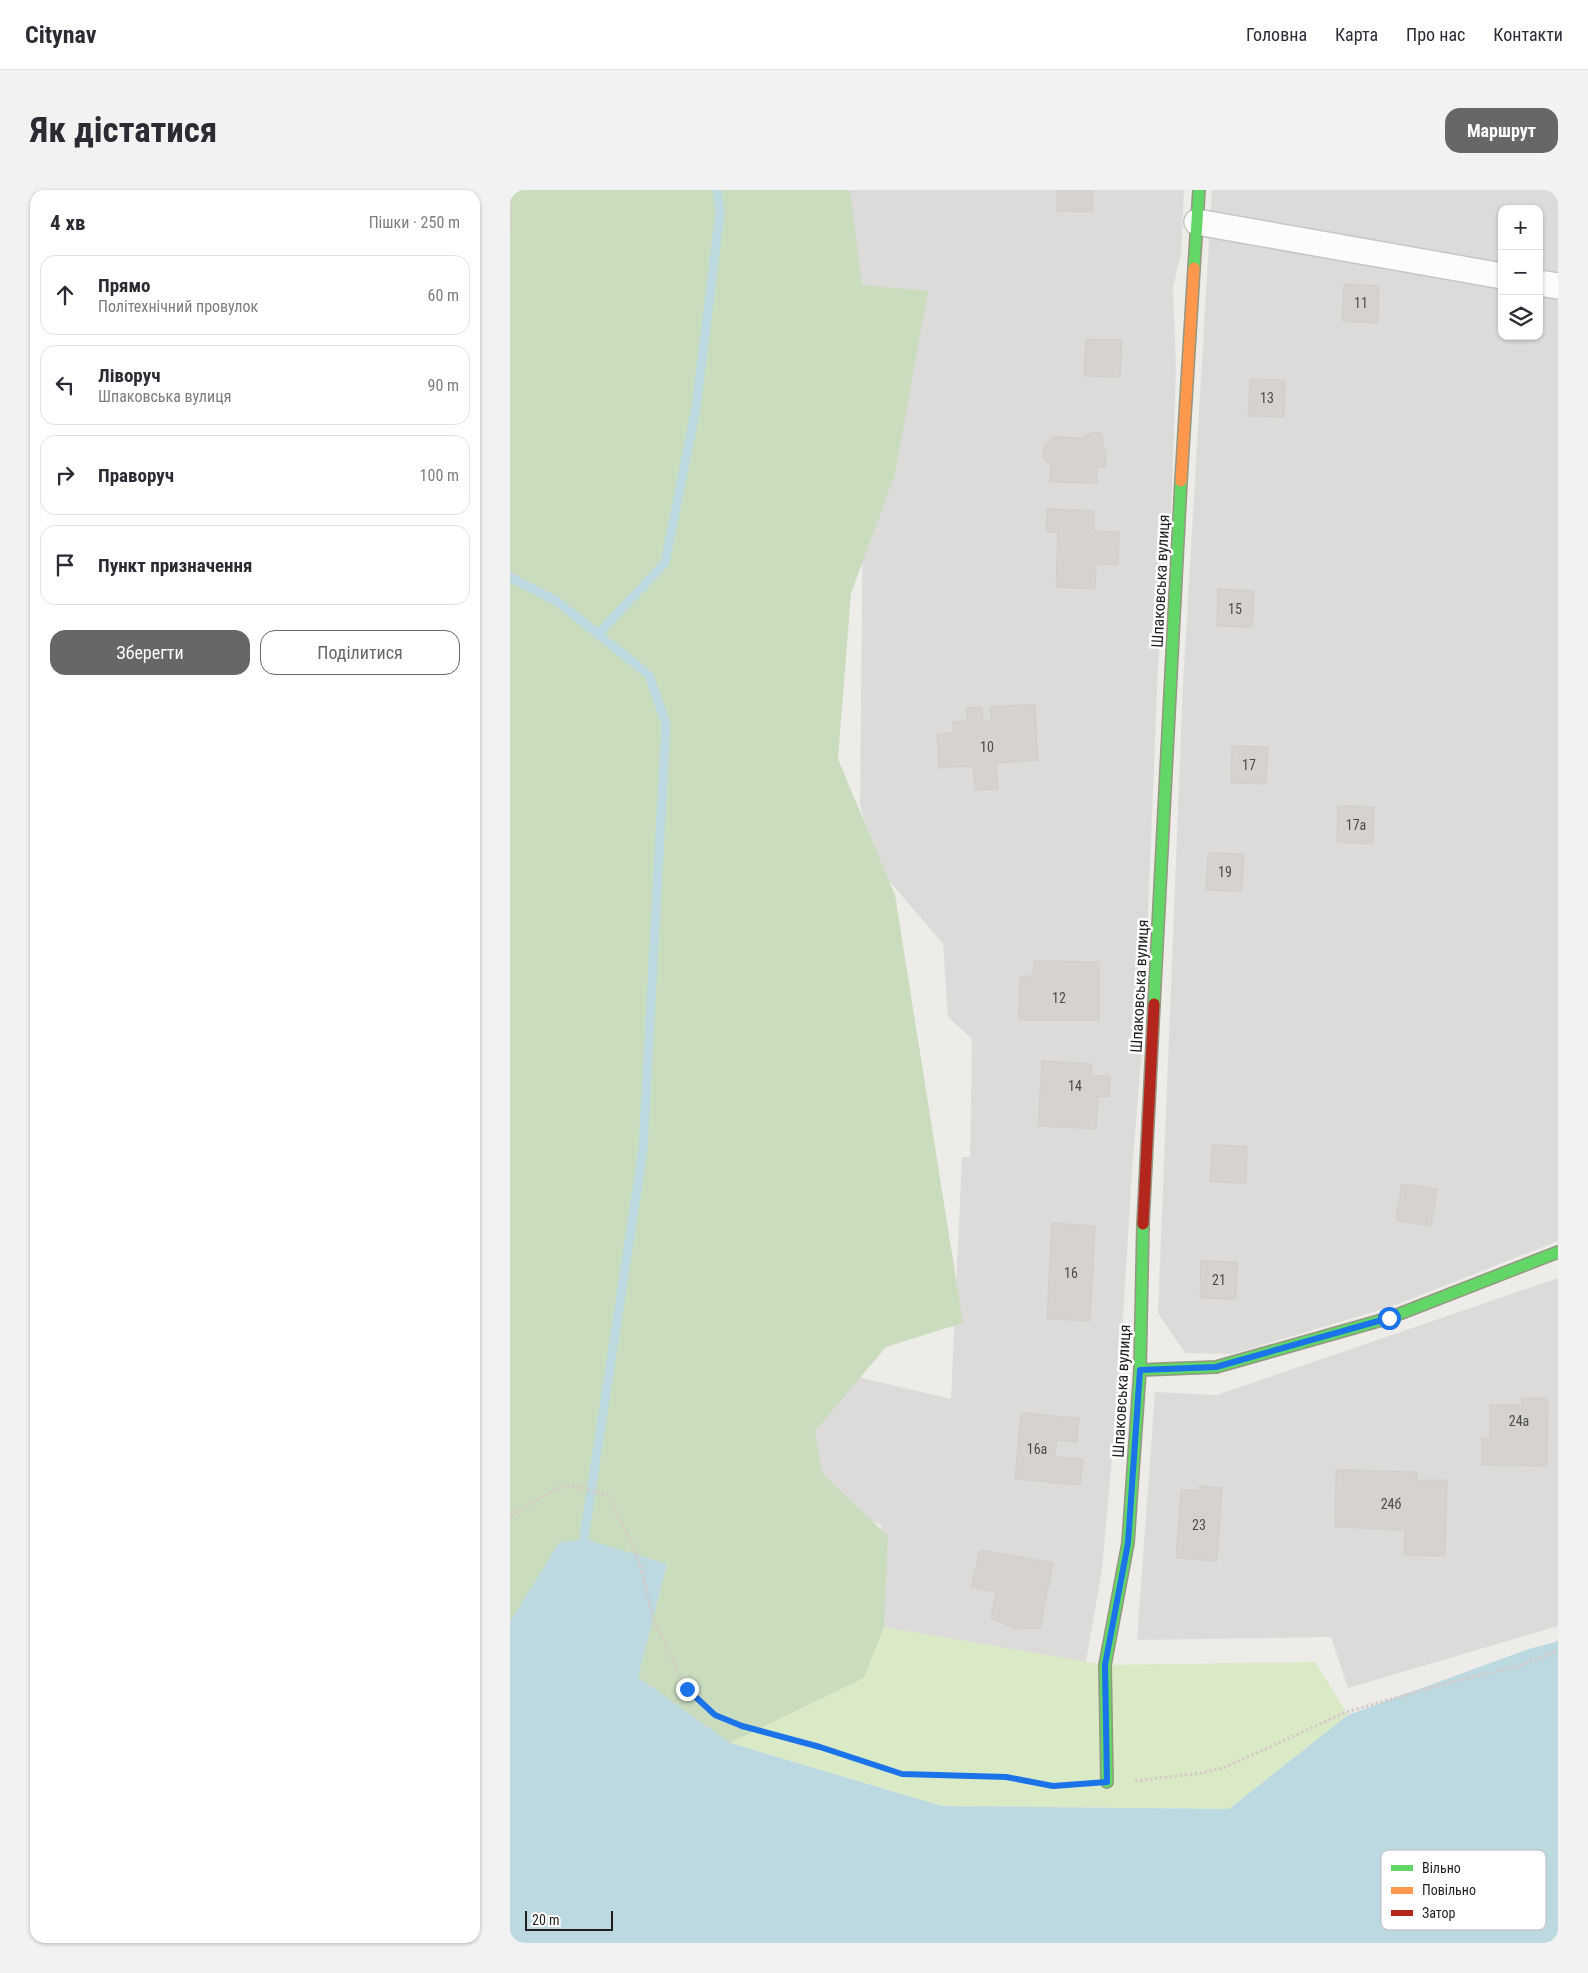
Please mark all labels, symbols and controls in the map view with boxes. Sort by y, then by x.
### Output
text: Citynav [25,21,96,49]
text: Головна [1246,24,1307,45]
text: Карта [1335,24,1378,45]
text: Про нас [1406,24,1465,45]
text: Контакти [1493,24,1563,45]
button: Маршрут [1445,108,1558,153]
text: Як дістатися [30,110,217,151]
map controls [1498,205,1543,340]
button: + [1498,205,1543,250]
text: 4 хв [50,211,85,235]
text: Пішки · 250 m [369,213,460,232]
button: − [1498,250,1543,295]
text: Прямо [98,274,151,297]
icon: ahead [51,281,79,309]
text: 60 m [427,286,459,305]
house number: 11 [1354,295,1368,311]
button: layers [1498,295,1543,340]
text: Політехнічний провулок [98,297,258,316]
text: Ліворуч [98,364,160,387]
icon: left [51,371,79,399]
text: 90 m [427,376,459,395]
text: Шпаковська вулиця [98,387,231,406]
house number: 13 [1260,390,1274,406]
icon: right [51,461,79,489]
text: Праворуч [98,464,174,487]
text: 100 m [420,466,459,485]
street label: Шпаковська вулиця [1148,514,1173,648]
icon: arrive [51,551,79,579]
text: Пункт призначення [98,554,252,577]
house number: 15 [1228,601,1242,617]
button: Зберегти [50,630,250,675]
button: Поділитися [260,630,460,675]
house number: 10 [980,739,994,755]
house number: 17 [1242,757,1256,773]
house number: 17а [1346,817,1366,833]
house number: 19 [1218,864,1232,880]
street label: Шпаковська вулиця [1127,919,1152,1053]
house number: 12 [1052,990,1066,1006]
house number: 14 [1068,1078,1082,1094]
house number: 16 [1064,1265,1078,1281]
house number: 21 [1212,1272,1226,1288]
route start [1378,1307,1401,1330]
street label: Шпаковська вулиця [1109,1324,1134,1458]
house number: 24а [1509,1413,1529,1429]
house number: 16а [1027,1441,1047,1457]
house number: 24б [1381,1496,1402,1512]
house number: 23 [1192,1517,1206,1533]
route end [676,1678,699,1701]
legend [1381,1850,1546,1930]
text: Вільно [1422,1860,1461,1876]
text: Повільно [1422,1882,1476,1898]
text: Затор [1422,1905,1456,1921]
scale bar [525,1908,612,1931]
text: 20 m [532,1912,560,1928]

